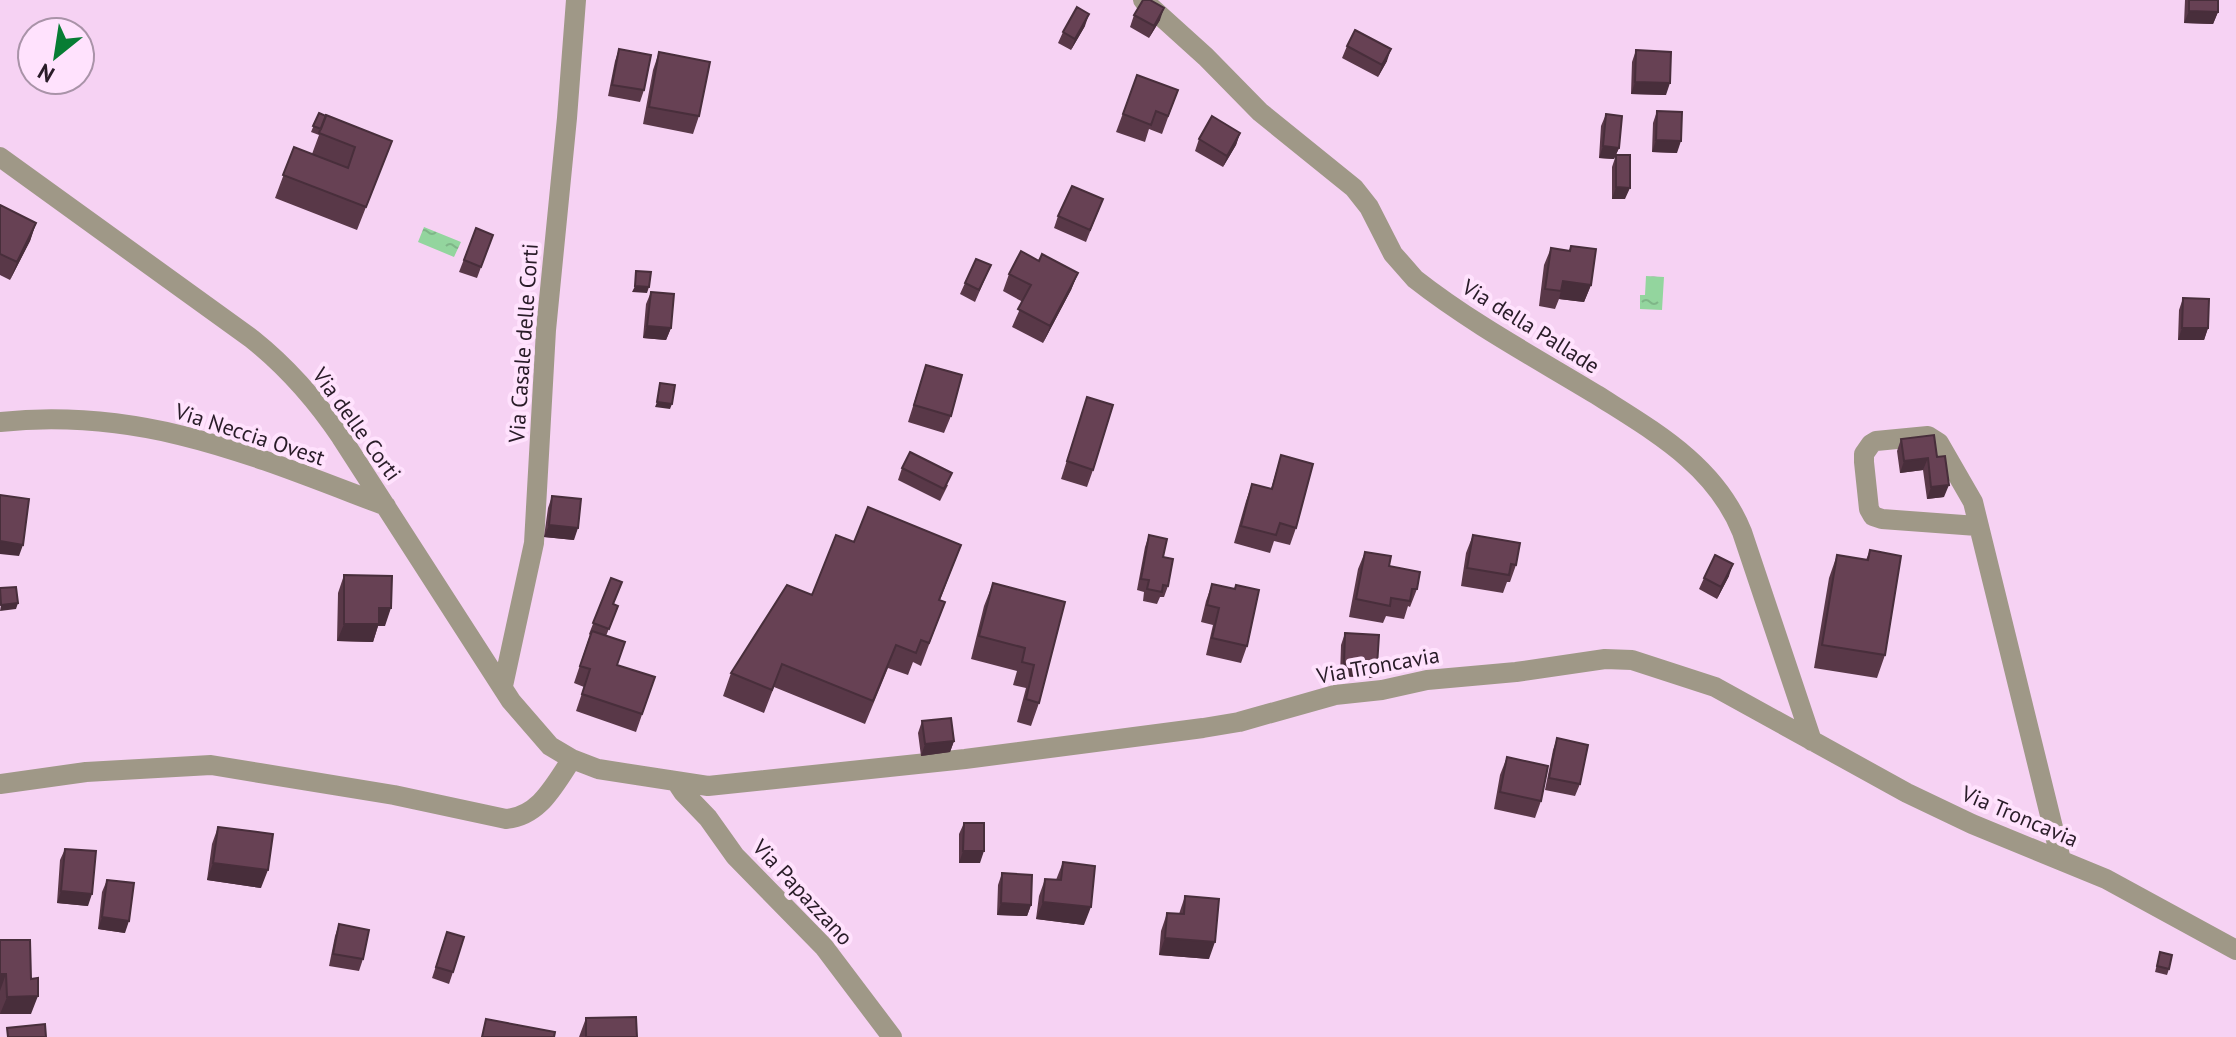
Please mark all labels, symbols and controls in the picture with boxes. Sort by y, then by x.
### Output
north arrow [16,16,96,96]
text: N [33,58,59,89]
street label: Via Casale delle Corti [502,242,544,445]
street label: Via della Pallade [1456,272,1605,379]
street label: Via delle Corti [306,361,407,486]
street label: Via Neccia Ovest [171,396,329,472]
street label: Via Troncavia [1314,640,1441,690]
street label: Via Troncavia [1957,779,2083,853]
street label: Via Papazzano [746,832,859,951]

